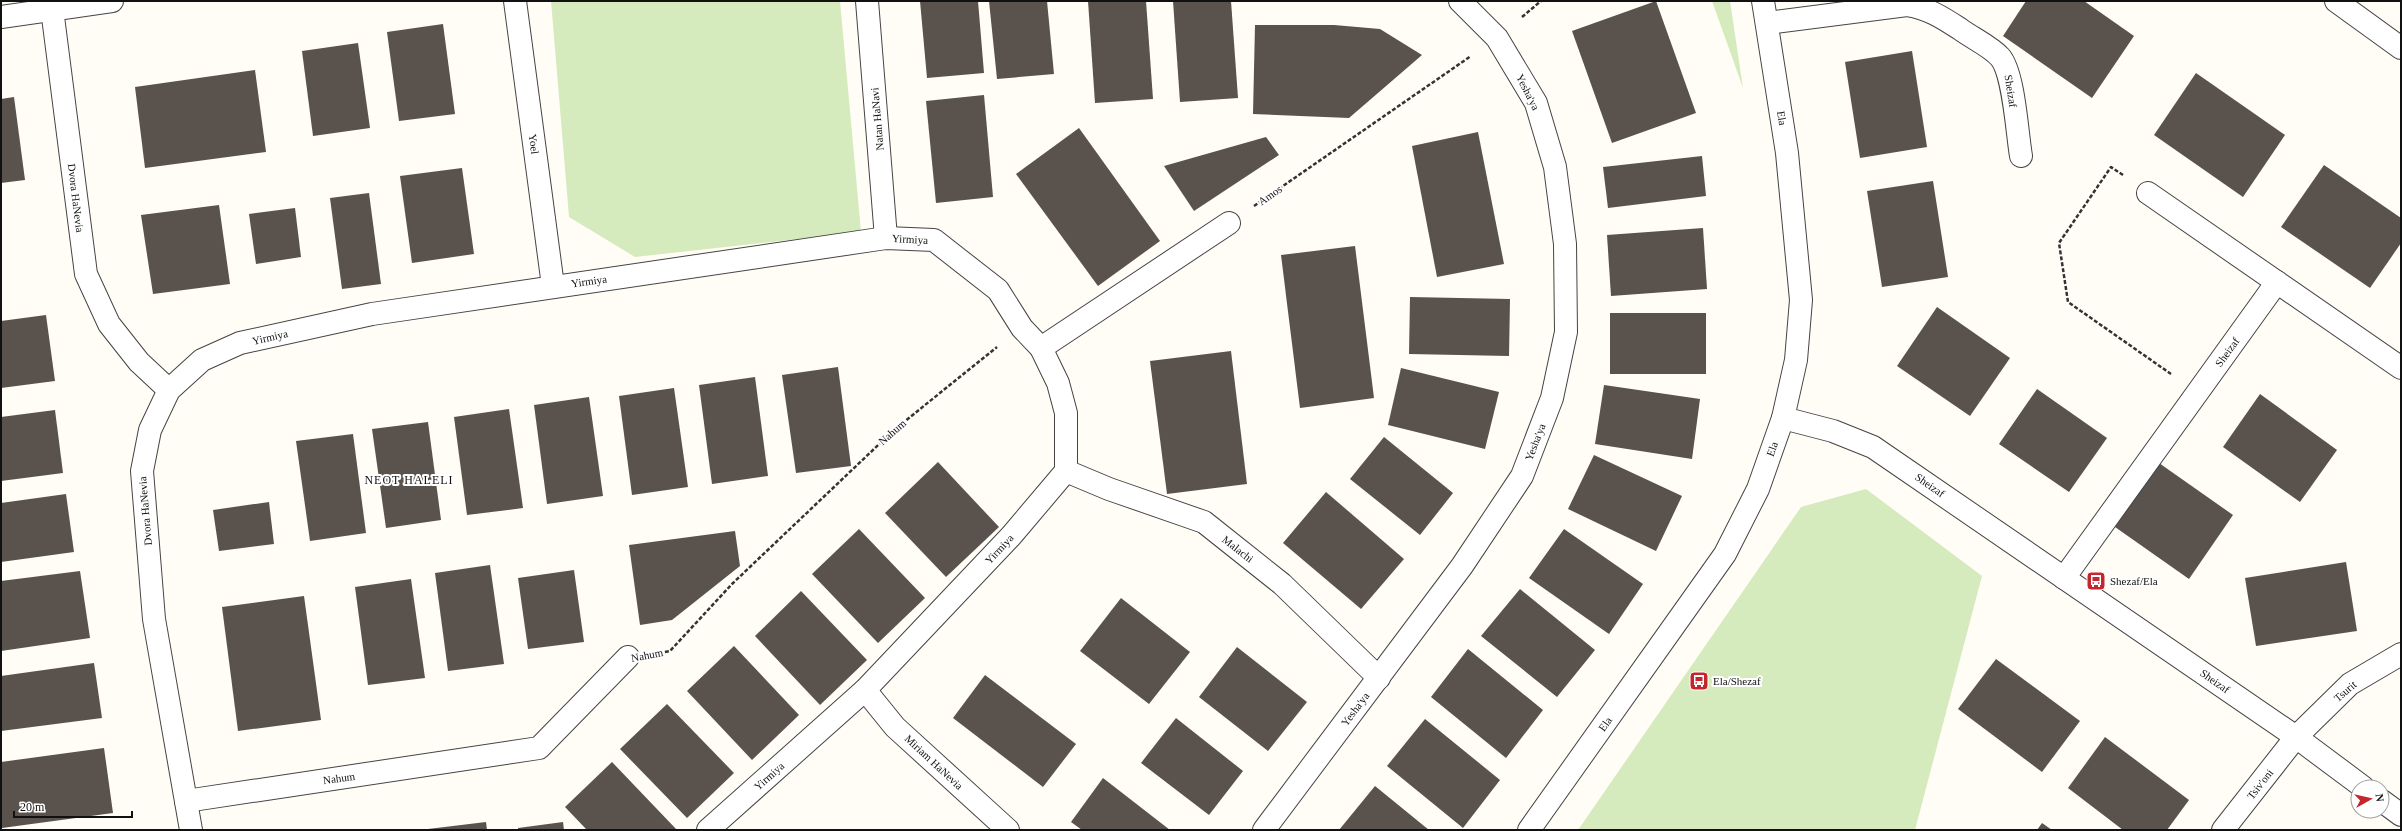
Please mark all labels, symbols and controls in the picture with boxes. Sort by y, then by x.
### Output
street label: Yesha'ya [1514,72,1542,112]
street label: Sheizaf [2002,74,2020,109]
street label: Natan HaNavi [868,87,886,151]
street label: Ela [1775,110,1789,126]
street label: Yoel [527,133,541,155]
street label: Dvora HaNevia [66,163,86,233]
street label: Amos [1256,183,1284,207]
street label: Yirmiya [892,232,928,246]
street label: Yirmiya [570,273,608,289]
street label: Yirmiya [251,327,289,347]
street label: Sheizaf [2212,335,2242,369]
street label: Nahum [876,417,908,447]
street label: Yesha'ya [1522,422,1548,462]
street label: Ela [1764,440,1780,458]
street label: Sheizaf [1913,471,1947,500]
district label: NEOT HALELI [364,473,454,487]
street label: Dvora HaNevia [136,476,154,546]
street label: Yirmiya [982,532,1016,566]
street label: Malachi [1220,533,1256,565]
bus stop icon: Shezaf/Ela [2085,570,2107,592]
place label: Shezaf/Ela [2110,575,2158,587]
street label: Nahum [630,646,664,664]
street label: Sheizaf [2198,667,2232,696]
bus stop icon: Ela/Shezaf [1688,670,1710,692]
place label: Ela/Shezaf [1713,675,1761,687]
street label: Tsurit [2331,678,2359,704]
street label: Yesha'ya [1339,690,1372,728]
street label: Ela [1596,714,1614,733]
street label: Miriam HaNevia [903,732,966,792]
street label: Yirmiya [752,759,786,793]
street label: Tsiv'oni [2245,767,2275,801]
street label: Nahum [322,770,356,786]
north arrow [2350,779,2390,819]
scale bar [14,793,132,819]
text: N [2373,793,2386,802]
text: 20 m [20,800,45,814]

